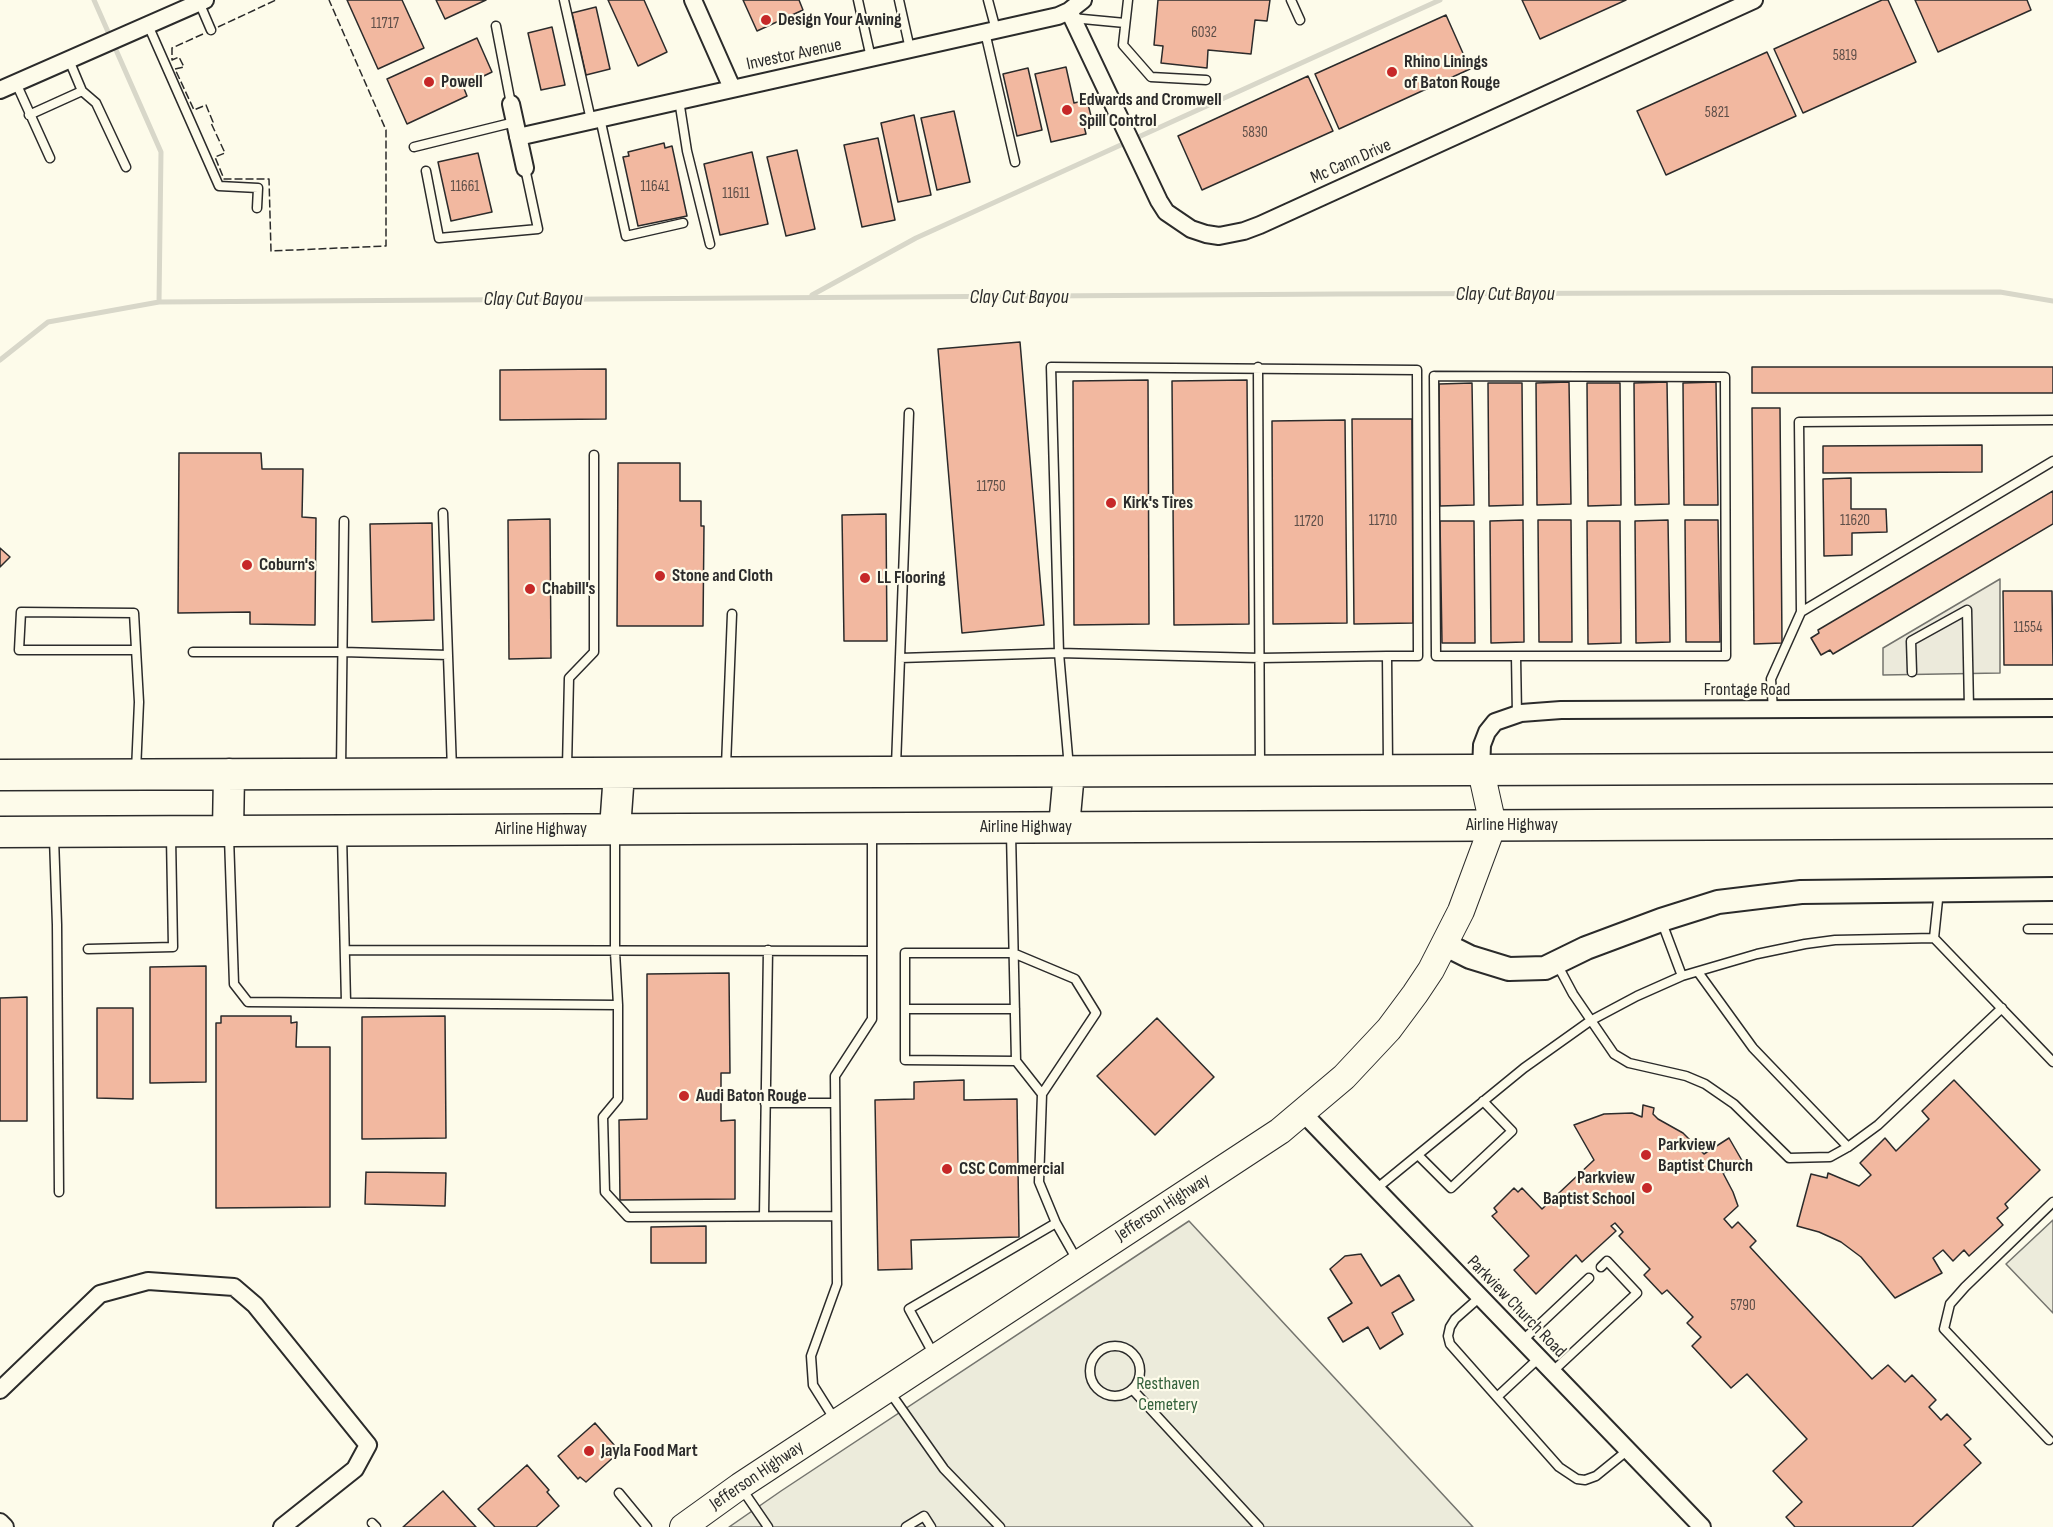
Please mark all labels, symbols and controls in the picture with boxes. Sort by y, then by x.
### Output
place label: Design Your Awning [778,9,902,31]
marker: Design Your Awning [759,13,773,27]
house number: 11717 [371,15,399,33]
house number: 6032 [1191,24,1217,42]
street label: Investor Avenue [744,34,844,76]
house number: 5819 [1833,47,1857,65]
place label: Rhino Linings of Baton Rouge [1404,51,1500,94]
marker: Rhino Linings of Baton Rouge [1385,65,1399,79]
place label: Powell [441,71,483,93]
marker: Powell [422,75,436,89]
place label: Edwards and Cromwell Spill Control [1079,89,1222,132]
marker: Edwards and Cromwell Spill Control [1060,103,1074,117]
house number: 5821 [1705,104,1729,122]
house number: 5830 [1242,124,1268,142]
street label: Mc Cann Drive [1307,135,1395,189]
house number: 11661 [451,178,479,196]
house number: 11641 [641,178,669,196]
house number: 11611 [722,185,750,203]
water label: Clay Cut Bayou [1455,283,1555,307]
water label: Clay Cut Bayou [969,286,1069,310]
water label: Clay Cut Bayou [483,288,583,312]
house number: 11750 [976,478,1006,496]
place label: Kirk's Tires [1123,492,1193,514]
marker: Kirk's Tires [1104,496,1118,510]
house number: 11710 [1369,512,1397,530]
house number: 11620 [1840,512,1870,530]
house number: 11720 [1294,513,1324,531]
place label: Coburn's [259,554,315,576]
marker: Coburn's [240,558,254,572]
place label: Stone and Cloth [672,565,773,587]
place label: LL Flooring [877,567,945,589]
marker: Stone and Cloth [653,569,667,583]
marker: LL Flooring [858,571,872,585]
place label: Chabill's [542,578,596,600]
marker: Chabill's [523,582,537,596]
house number: 11554 [2014,619,2042,637]
street label: Frontage Road [1704,679,1790,701]
street label: Airline Highway [1466,814,1558,836]
street label: Airline Highway [980,816,1072,838]
street label: Airline Highway [495,818,587,840]
place label: Audi Baton Rouge [696,1085,807,1107]
marker: Audi Baton Rouge [677,1089,691,1103]
place label: Parkview Baptist Church [1658,1134,1753,1176]
marker: Parkview Baptist Church [1639,1148,1653,1162]
place label: CSC Commercial [959,1158,1064,1180]
marker: CSC Commercial [940,1162,954,1176]
place label: Parkview Baptist School [1543,1167,1635,1210]
street label: Jefferson Highway [1112,1169,1214,1247]
marker: Parkview Baptist School [1640,1181,1654,1195]
street label: Parkview Church Road [1462,1252,1570,1362]
house number: 5790 [1730,1297,1756,1315]
park label: Resthaven Cemetery [1136,1373,1200,1416]
street label: Jefferson Highway [706,1437,808,1515]
place label: Jayla Food Mart [601,1440,698,1462]
marker: Jayla Food Mart [582,1444,596,1458]

